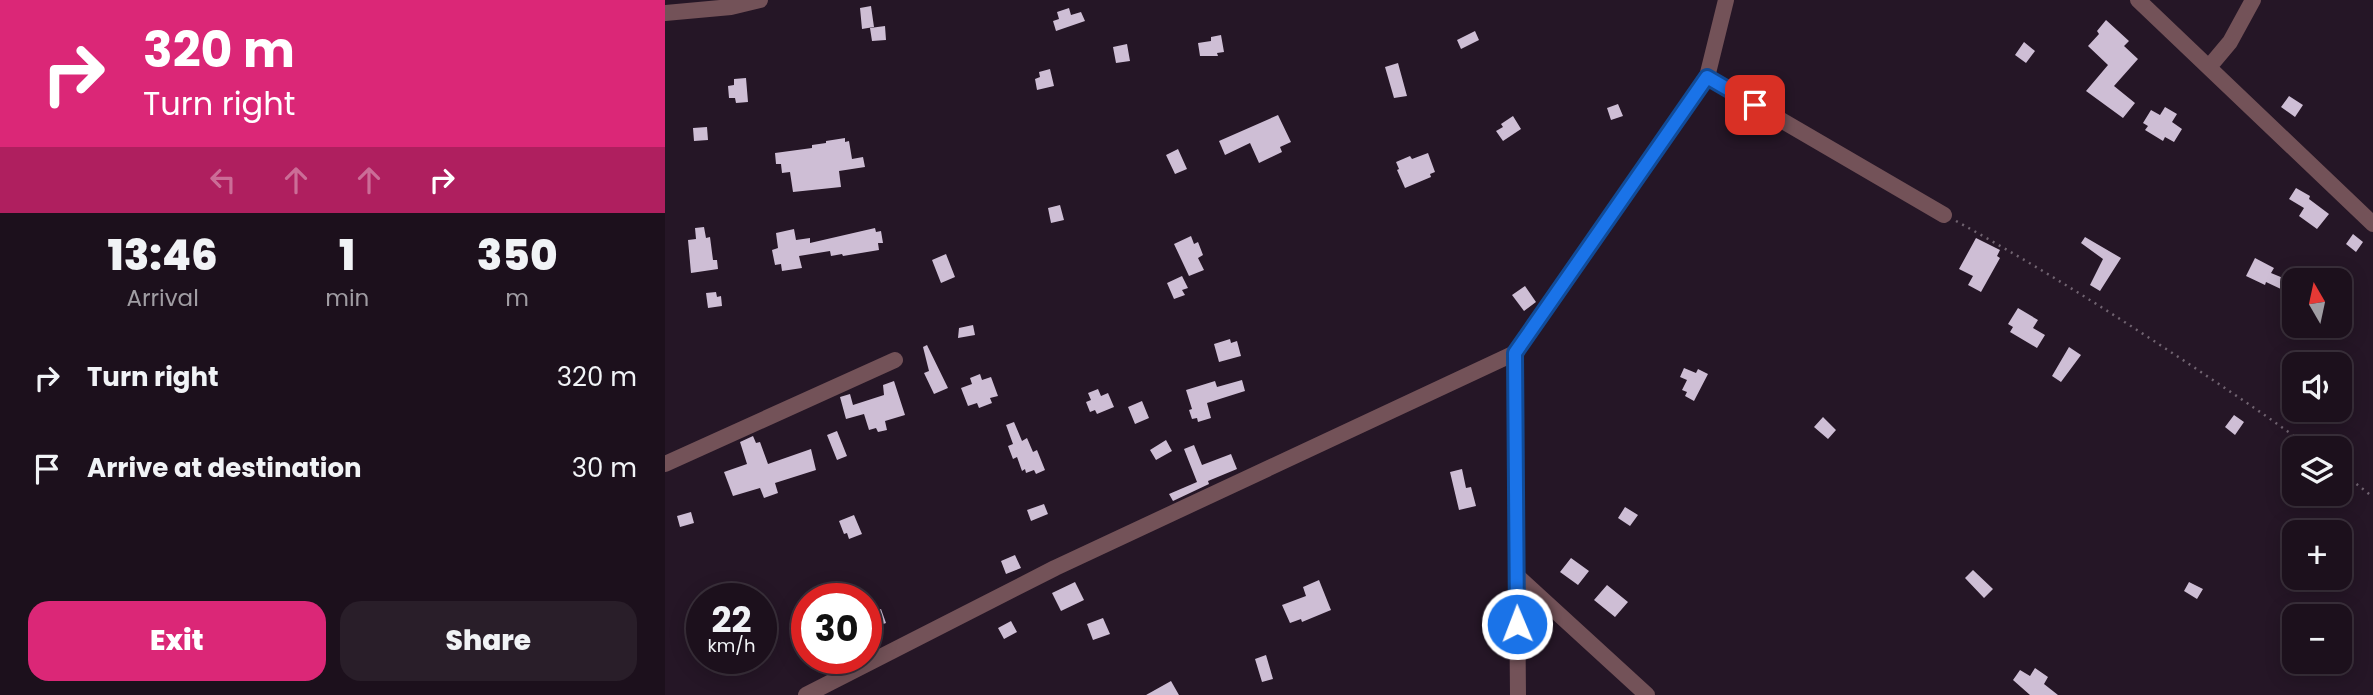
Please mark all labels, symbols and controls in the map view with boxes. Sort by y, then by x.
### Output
text: 320 m [143,16,295,84]
icon: right [28,28,119,119]
pin [1725,75,1785,135]
text: Turn right [143,81,295,126]
icon: arrive [1736,86,1774,124]
icon: left [204,161,242,199]
icon: ahead [277,161,315,199]
icon: ahead [350,161,388,199]
icon: right [423,161,461,199]
text: 13:46 [107,226,218,285]
text: 1 [339,226,355,285]
text: 350 [477,226,557,285]
north arrow [2282,268,2352,338]
map controls [2282,268,2352,674]
text: Arrival [126,282,199,314]
text: min [325,282,369,314]
text: m [505,282,529,314]
button: sound [2282,352,2352,422]
icon: right [28,359,66,397]
text: Turn right [87,359,219,395]
text: 320 m [557,359,637,395]
button: layers [2282,436,2352,506]
icon: arrive [28,450,66,488]
text: Arrive at destination [87,450,362,486]
text: 30 m [572,450,637,486]
button: + [2282,520,2352,590]
speed limit sign: 30 [791,583,882,674]
position arrow [1480,587,1554,661]
text: 22 [712,595,751,644]
button: Exit [28,601,326,681]
button: Share [340,601,637,681]
button: − [2282,604,2352,674]
text: km/h [708,633,755,658]

